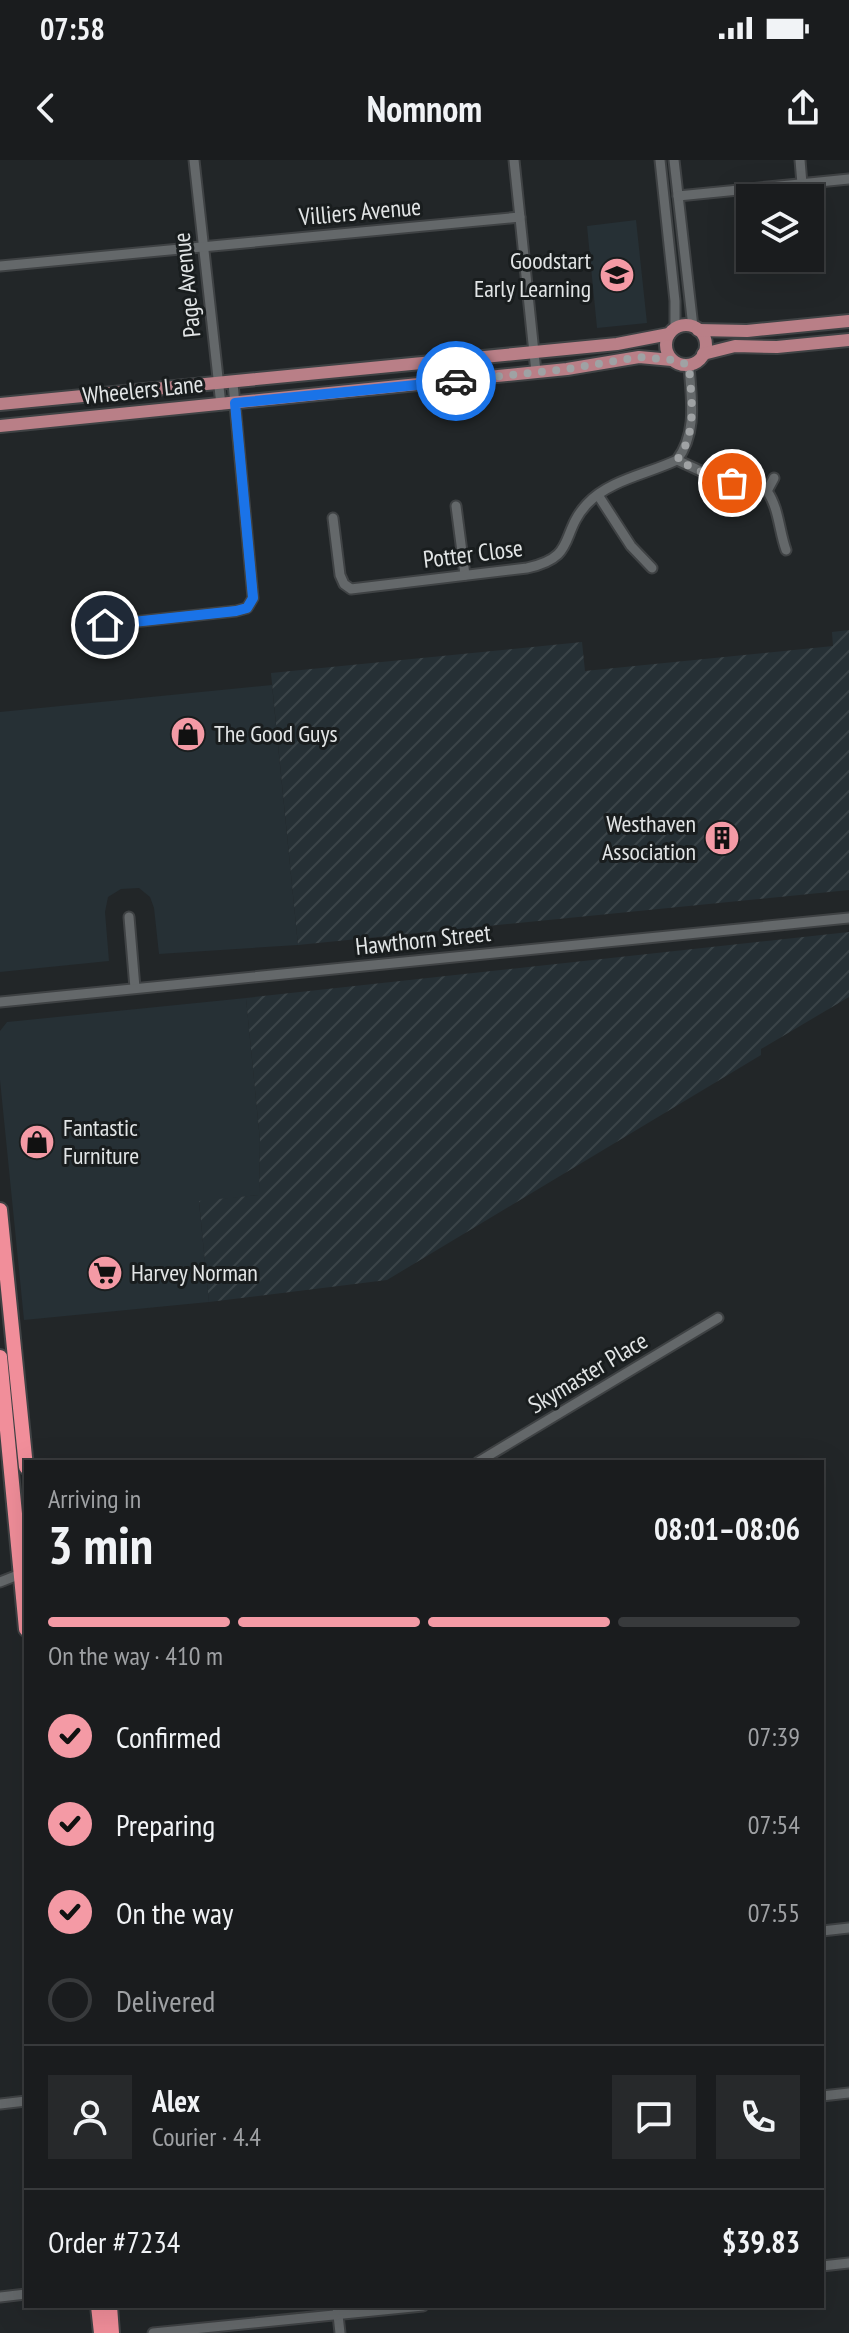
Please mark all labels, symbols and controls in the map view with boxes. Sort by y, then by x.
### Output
text: 07:58 [40,9,105,48]
text: Nomnom [367,85,482,132]
icon: back [24,86,68,130]
icon: share [781,86,825,130]
map controls [736,184,824,272]
button: layers [736,184,824,272]
street label: Villiers Avenue [297,191,422,232]
street label: Page Avenue [166,231,207,339]
place label: Goodstart Early Learning [474,245,591,304]
school or university icon: Goodstart Early Learning [598,256,636,294]
courier [416,341,496,421]
icon: car [434,359,478,403]
street label: Wheelers Lane [81,368,205,411]
pin [698,449,766,517]
icon: bag [710,461,754,505]
street label: Potter Close [421,532,524,575]
pin [71,591,139,659]
icon: home [83,603,127,647]
shop icon: The Good Guys [169,715,207,753]
place label: The Good Guys [214,718,338,749]
place label: Westhaven Association [602,808,696,867]
building icon: Westhaven Association [703,819,741,857]
street label: Hawthorn Street [354,917,493,962]
place label: Fantastic Furniture [63,1112,139,1171]
shop icon: Fantastic Furniture [18,1123,56,1161]
supermarket icon: Harvey Norman [86,1254,124,1292]
place label: Harvey Norman [131,1257,258,1288]
street label: Skymaster Place [522,1325,653,1420]
text: Arriving in [48,1482,141,1515]
text: 08:01–08:06 [654,1509,800,1548]
text: 3 min [48,1511,153,1578]
text: On the way · 410 m [48,1639,223,1672]
icon: check [48,1714,92,1758]
text: Confirmed [116,1717,221,1756]
text: 07:39 [748,1720,800,1753]
icon: check [48,1802,92,1846]
text: Preparing [116,1805,215,1844]
text: 07:54 [748,1808,800,1841]
icon: check [48,1890,92,1934]
text: On the way [116,1893,233,1932]
text: 07:55 [748,1896,800,1929]
text: Delivered [116,1981,215,2020]
button: person [48,2075,132,2159]
button: chat [612,2075,696,2159]
button: phone [716,2075,800,2159]
text: Alex [152,2081,200,2120]
text: Courier · 4.4 [152,2120,261,2153]
text: Order #7234 [48,2222,180,2261]
text: $39.83 [722,2222,800,2261]

